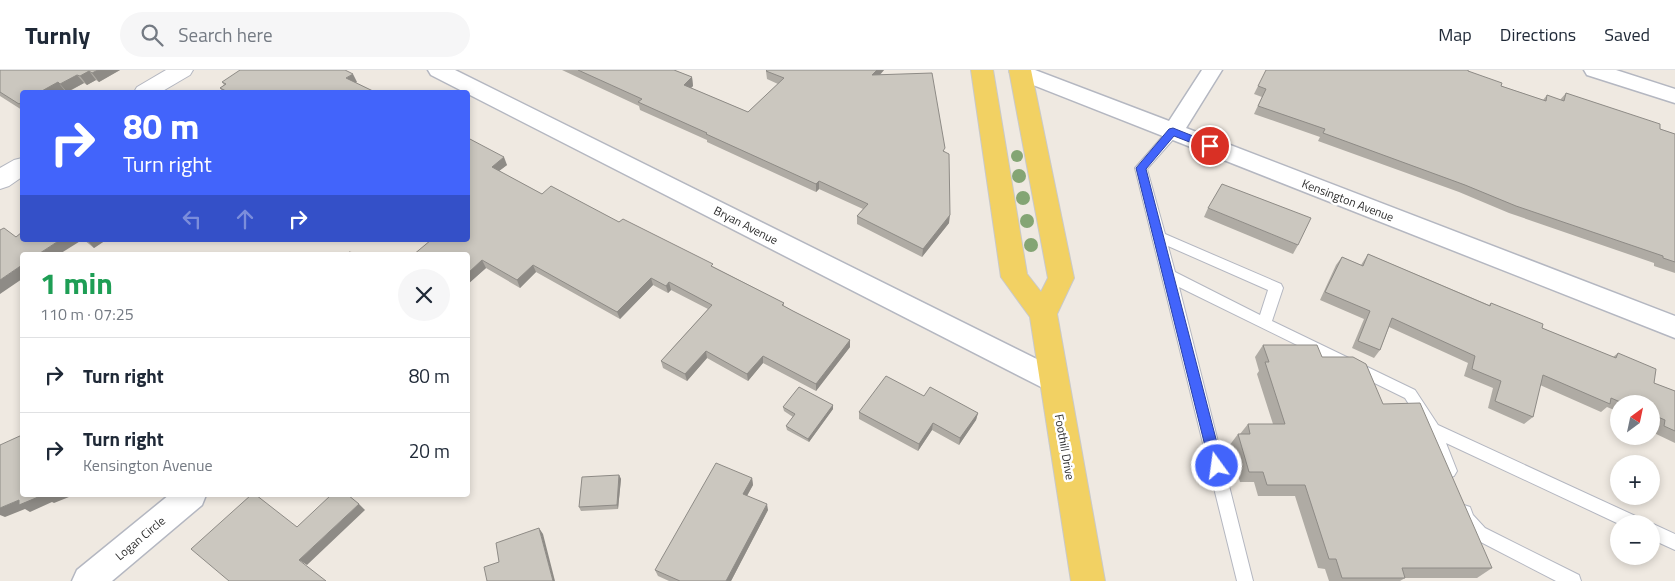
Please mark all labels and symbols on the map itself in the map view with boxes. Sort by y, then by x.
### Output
pin [1189,125,1231,167]
street label: Kensington Avenue [1299,174,1397,226]
street label: Bryan Avenue [711,201,781,249]
north arrow [1610,395,1660,445]
street label: Foothill Drive [1050,413,1080,481]
position arrow [1190,439,1242,491]
street label: Logan Circle [111,511,169,565]

